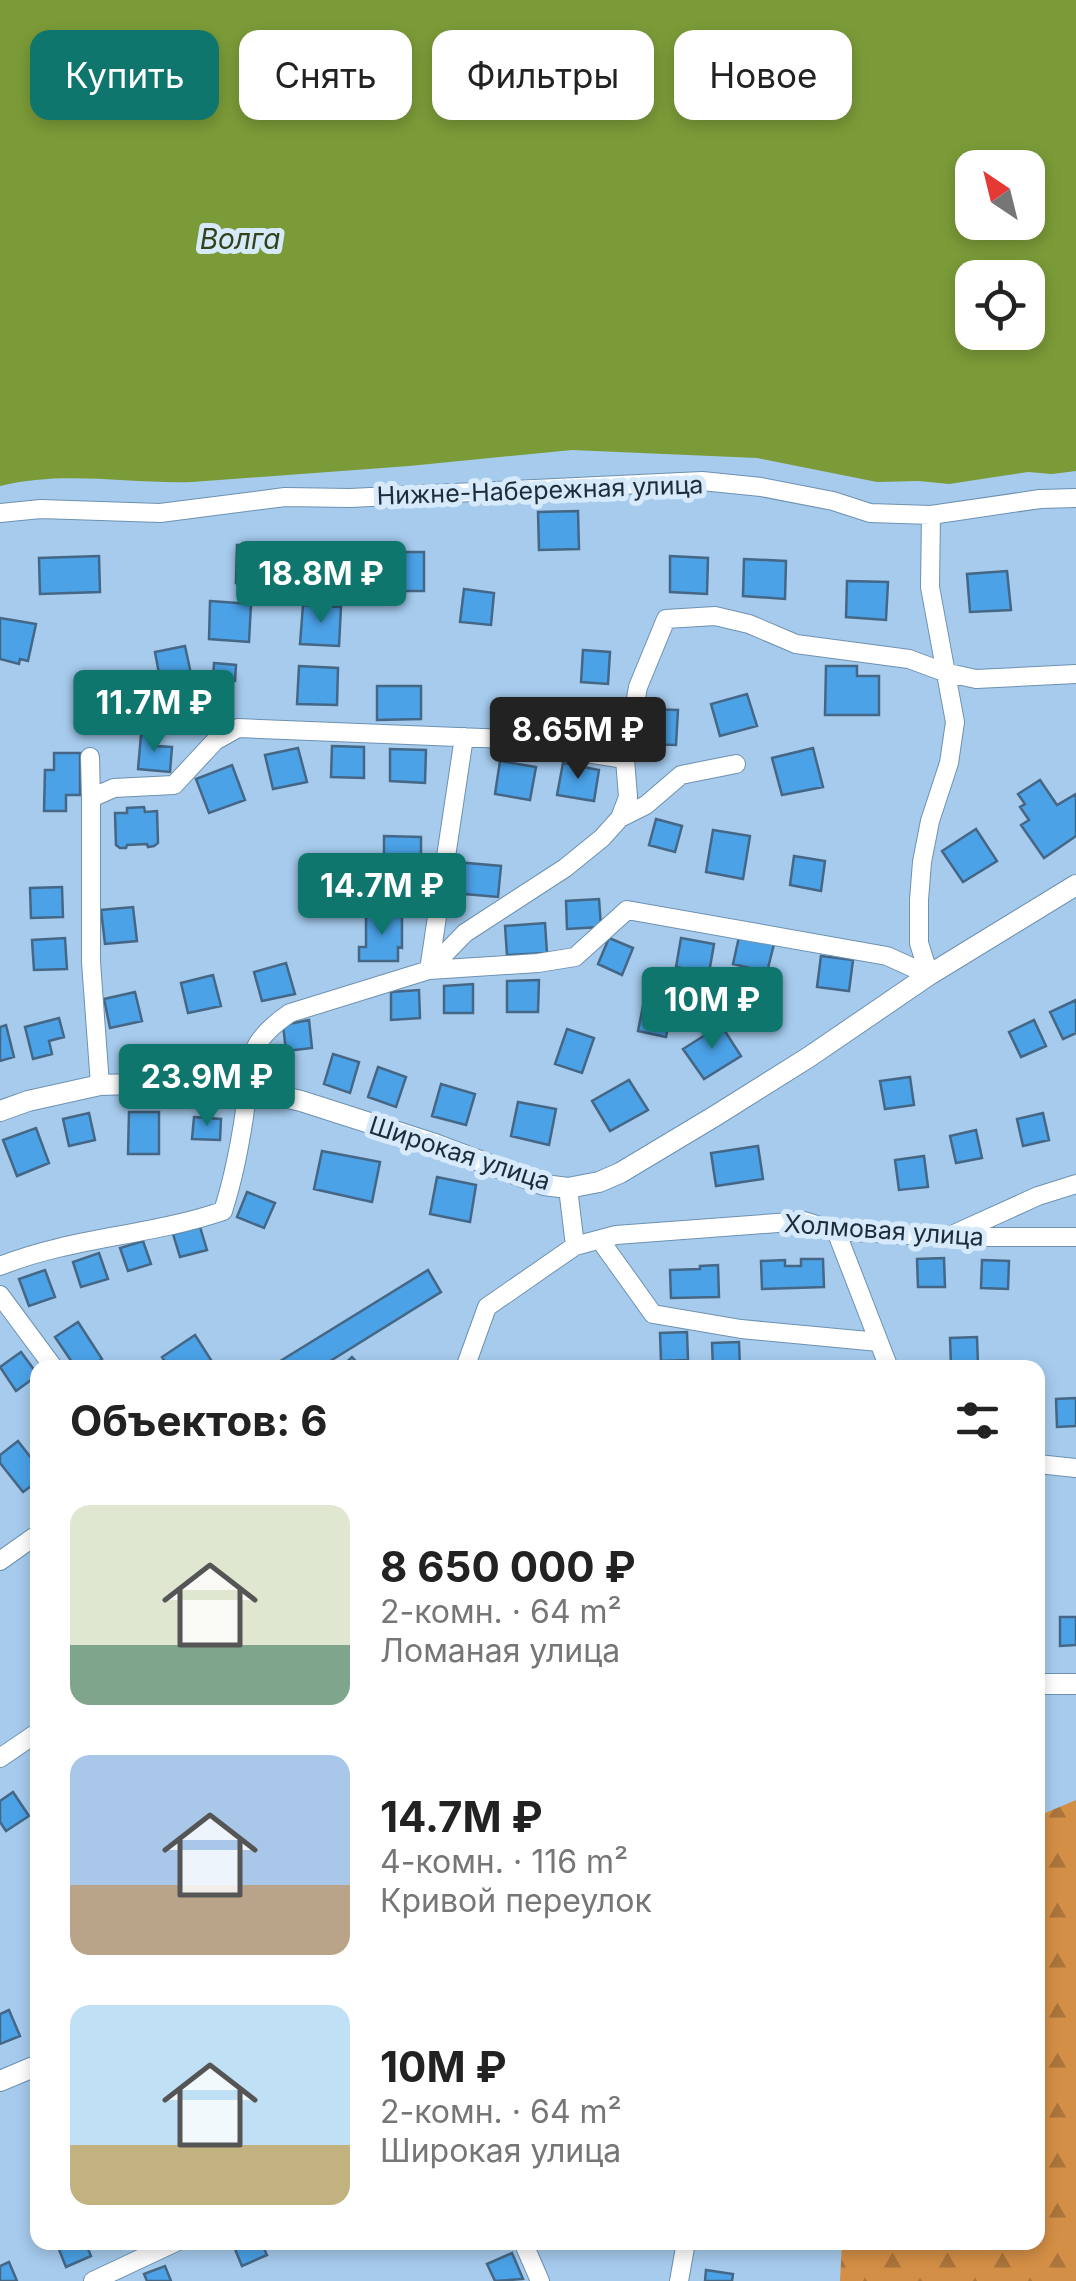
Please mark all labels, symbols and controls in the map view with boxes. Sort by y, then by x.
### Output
chip: Купить [30,30,219,120]
chip: Снять [239,30,412,120]
chip: Фильтры [432,30,654,120]
chip: Новое [674,30,852,120]
north arrow [955,150,1045,240]
map controls [955,150,1045,350]
water label: Волга [200,222,280,256]
button: locate [955,260,1045,350]
street label: Нижне-Набережная улица [376,469,704,511]
pin: 18.8M ₽ [229,541,413,626]
text: 18.8M ₽ [258,554,384,593]
pin: 11.7M ₽ [62,670,246,755]
text: 11.7M ₽ [95,683,213,722]
pin: 8.65M ₽ [486,697,670,782]
text: 8.65M ₽ [512,710,644,749]
pin: 14.7M ₽ [290,853,474,938]
text: 14.7M ₽ [320,866,444,905]
pin: 10M ₽ [642,967,782,1052]
text: 10M ₽ [664,980,760,1019]
pin: 23.9M ₽ [115,1044,299,1129]
text: 23.9M ₽ [141,1057,273,1096]
street label: Широкая улица [366,1110,554,1196]
street label: Холмовая улица [783,1208,985,1252]
icon: filters [950,1393,1005,1448]
text: Объектов: 6 [70,1395,328,1446]
text: 8 650 000 ₽ [380,1541,636,1592]
icon: home [150,1545,270,1665]
text: 2-комн. · 64 m² [380,1592,622,1631]
text: Ломаная улица [380,1631,620,1670]
text: 14.7M ₽ [380,1791,543,1842]
icon: home [150,1795,270,1915]
text: 4-комн. · 116 m² [380,1842,628,1881]
text: Кривой переулок [380,1881,652,1920]
text: 10M ₽ [380,2041,507,2092]
icon: home [150,2045,270,2165]
text: 2-комн. · 64 m² [380,2092,622,2131]
text: Широкая улица [380,2131,621,2170]

